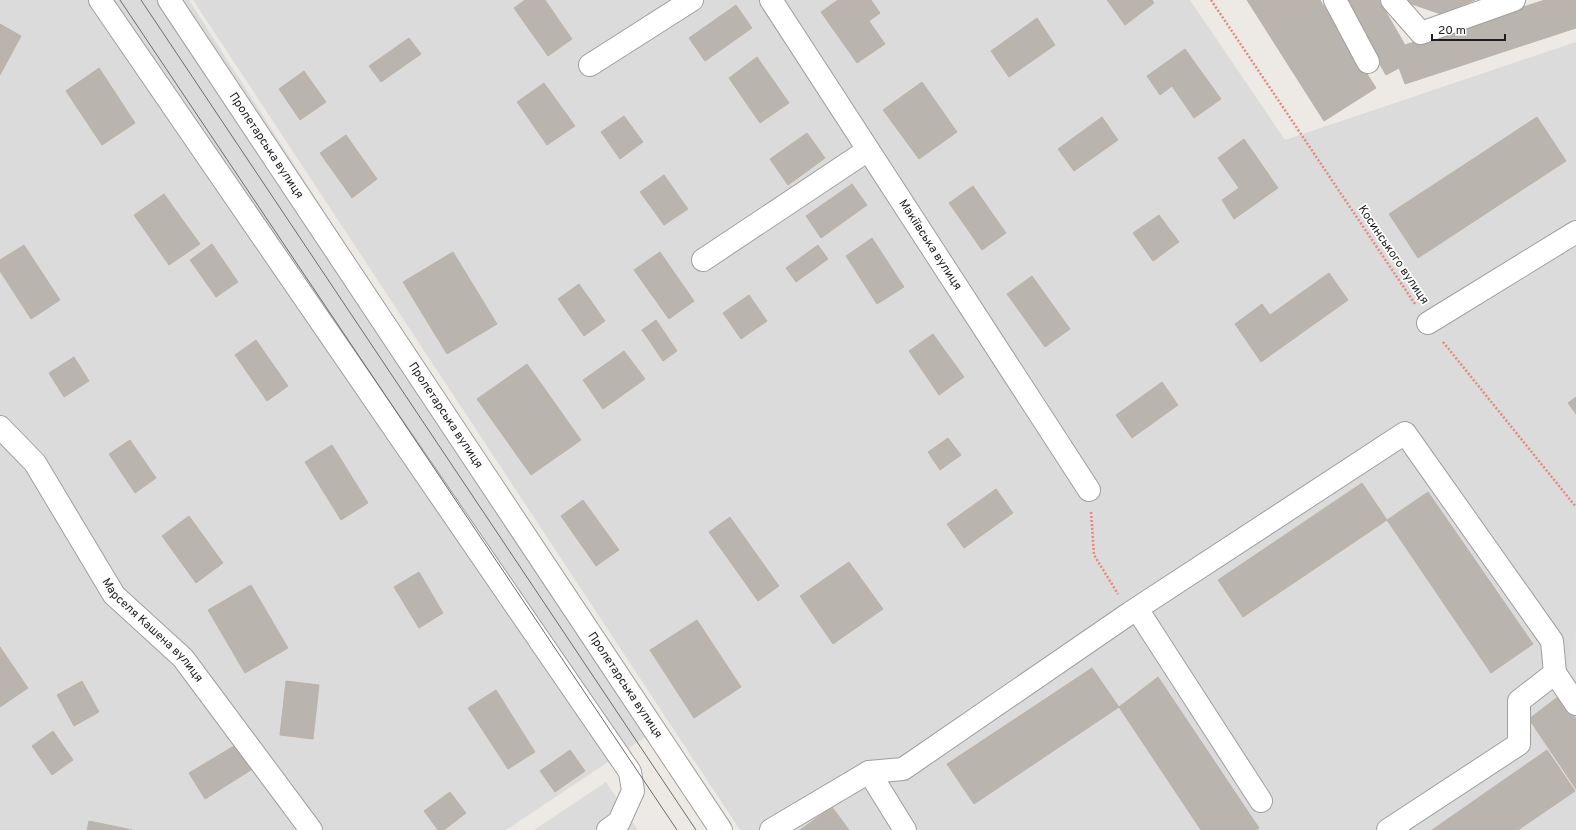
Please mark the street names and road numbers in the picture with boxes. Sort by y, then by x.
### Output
street label: Пролетарська вулиця [225,90,307,202]
street label: Макіївська вулиця [895,197,965,293]
street label: Косинського вулиця [1354,202,1432,308]
street label: Пролетарська вулиця [404,359,486,472]
street label: Марселя Кашена вулиця [98,575,207,686]
street label: Пролетарська вулиця [584,629,666,741]

